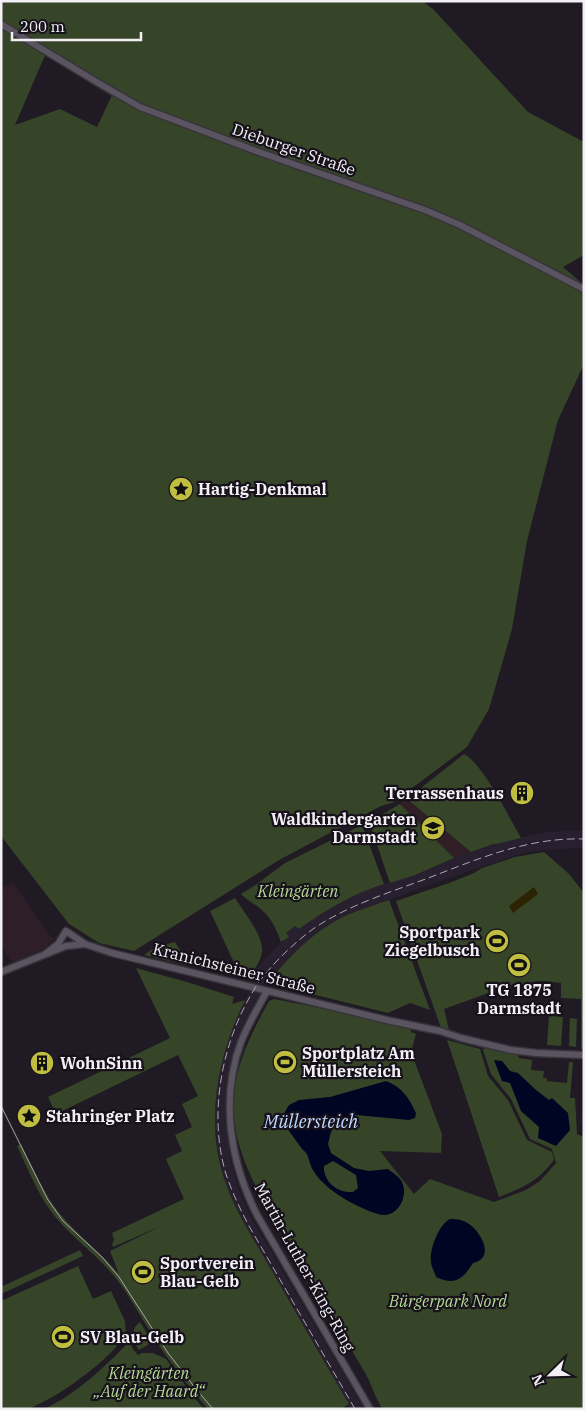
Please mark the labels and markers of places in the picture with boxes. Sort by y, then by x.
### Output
place icon: Hartig-Denkmal [168,476,194,502]
place label: Hartig-Denkmal [198,479,327,499]
building icon: Terrassenhaus [509,780,535,806]
place label: Terrassenhaus [386,783,504,803]
place label: Waldkindergarten Darmstadt [271,809,416,847]
school or university icon: Waldkindergarten Darmstadt [420,815,446,841]
place label: Sportpark Ziegelbusch [384,922,480,960]
sports icon: Sportpark Ziegelbusch [484,928,510,954]
sports icon: TG 1875 Darmstadt [506,952,532,978]
place label: TG 1875 Darmstadt [477,980,561,1018]
place label: Sportplatz Am Müllersteich [302,1043,415,1081]
sports icon: Sportplatz Am Müllersteich [272,1049,298,1075]
building icon: WohnSinn [29,1050,55,1076]
place label: WohnSinn [60,1053,143,1073]
place icon: Stahringer Platz [16,1103,42,1129]
place label: Stahringer Platz [46,1106,175,1126]
place label: Sportverein Blau-Gelb [160,1253,255,1291]
sports icon: Sportverein Blau-Gelb [130,1259,156,1285]
sports icon: SV Blau-Gelb [50,1324,76,1350]
place label: SV Blau-Gelb [80,1327,184,1347]

